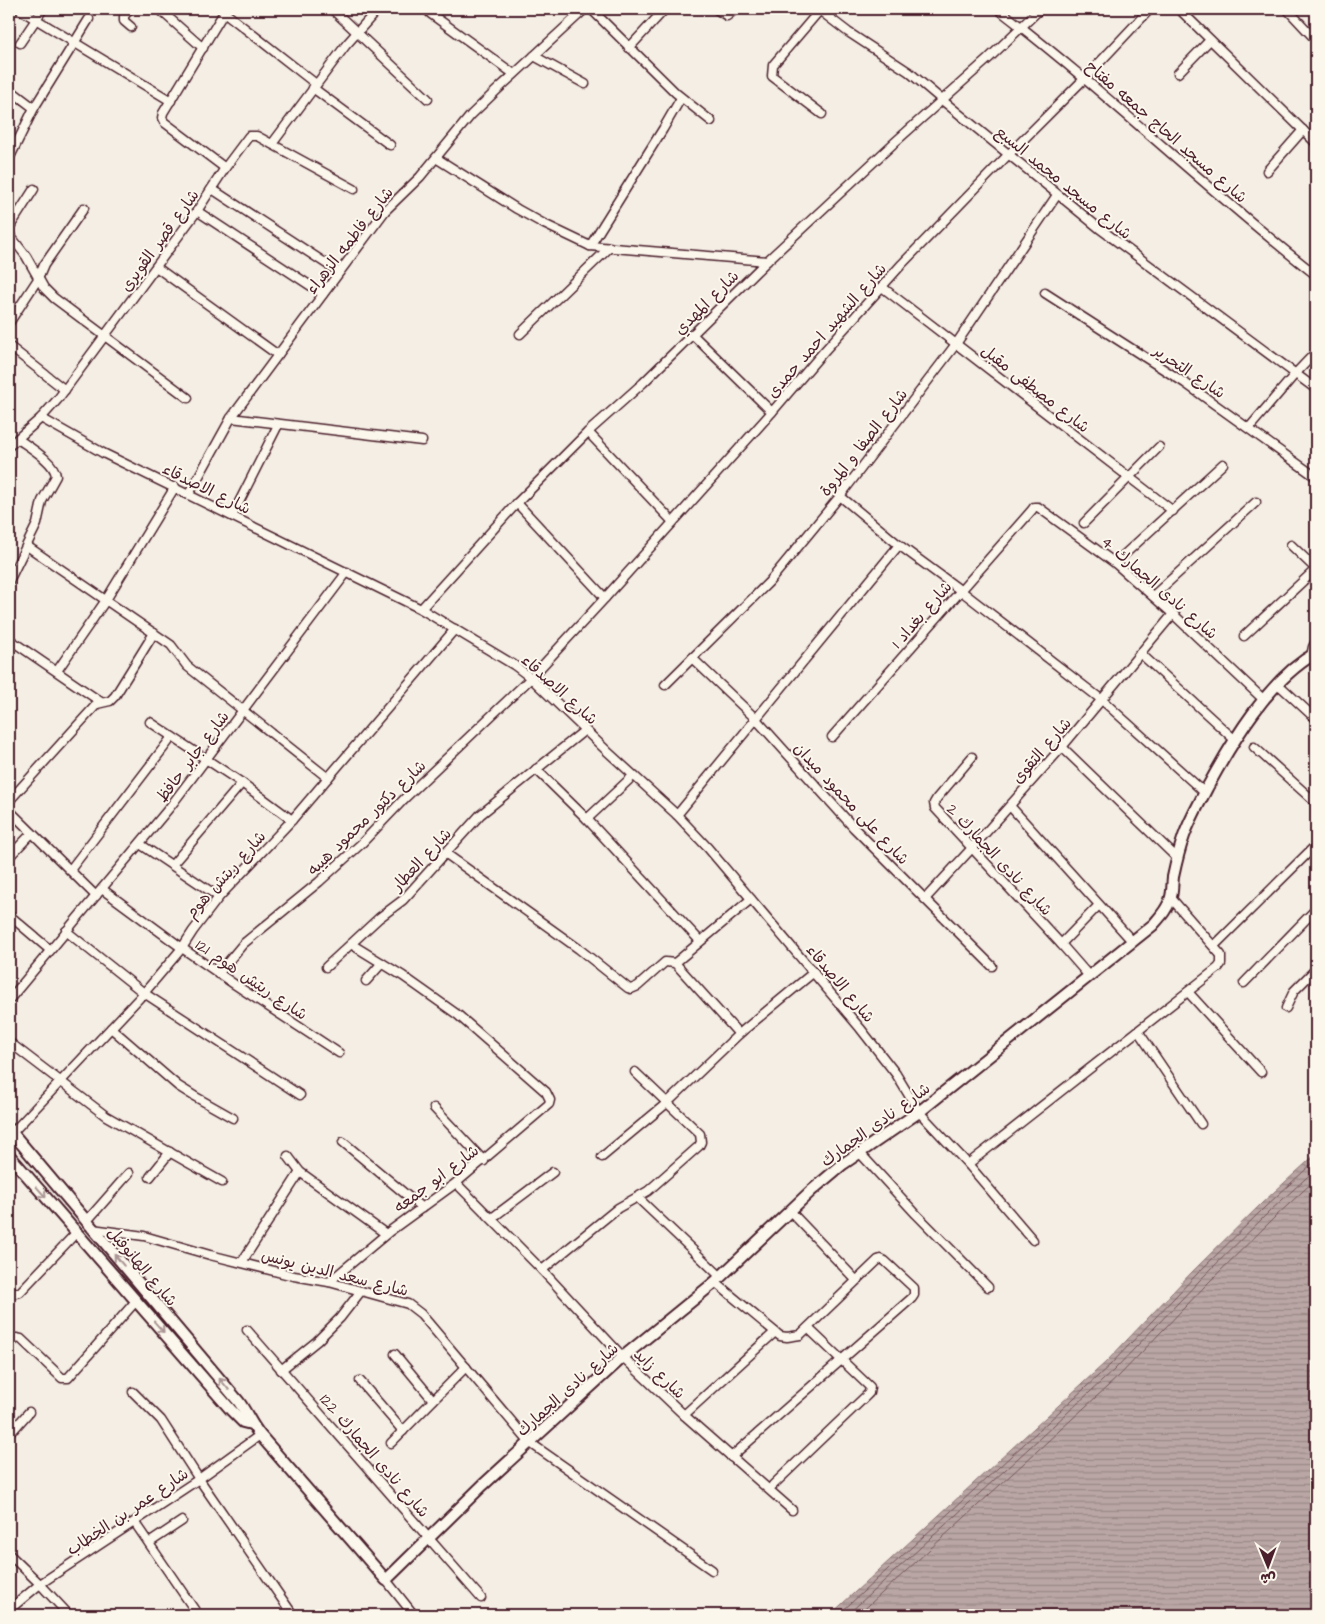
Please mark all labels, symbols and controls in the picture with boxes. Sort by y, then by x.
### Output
street label: شارع مسجد الحاج جمعه مفتاح [1081,55,1252,208]
street label: شارع مسجد محمد السبع [991,121,1136,245]
street label: شارع فاطمه الزهراء [301,182,399,299]
street label: شارع قصر القويرى [115,185,204,296]
street label: شارع الشهيد احمد حمدى [762,258,892,403]
street label: شارع المهدي [669,265,744,340]
street label: شارع التحرير [1147,339,1230,404]
street label: شارع مصطفى مقبل [977,340,1094,438]
street label: شارع الصفا و المروة [815,384,913,501]
street label: شارع الاصدقاء [159,458,254,520]
street label: شارع نادى الجمارك 4 [1096,531,1222,645]
street label: شارع بغداد 1 [886,576,957,653]
street label: شارع الاصدقاء [516,649,602,730]
street label: شارع جابر حافظ [151,706,234,807]
street label: شارع التقوى [1007,713,1077,788]
street label: شارع على محمود ميدان [789,738,914,870]
street label: شارع دكتور محمود هيبه [302,755,431,880]
street label: شارع نادى الجمارك 2 [941,799,1057,921]
street label: شارع العطار [385,823,457,898]
street label: شارع ريتش هوم [181,826,272,924]
street label: شارع ريتش هوم 121 [191,934,312,1026]
street label: شارع الاصدقاء [801,940,879,1027]
street label: شارع نادى الجمارك [816,1078,935,1172]
street label: شارع ابو جمعه [390,1140,483,1218]
one-way arrow [35,1185,46,1198]
street label: شارع الهانوفيل [102,1222,182,1311]
street label: شارع سعد الدين يونس [259,1244,411,1302]
one-way arrow [113,1254,124,1267]
one-way arrow [153,1321,165,1334]
street label: شارع نادى الجمارك [512,1338,623,1442]
street label: شارع زايد [628,1343,690,1404]
one-way arrow [218,1378,230,1391]
street label: شارع نادى الجمارك 122 [314,1389,434,1522]
street label: شارع عمر بن الخطاب [62,1463,193,1561]
north arrow [1242,1542,1292,1592]
text: ش [1260,1568,1276,1588]

